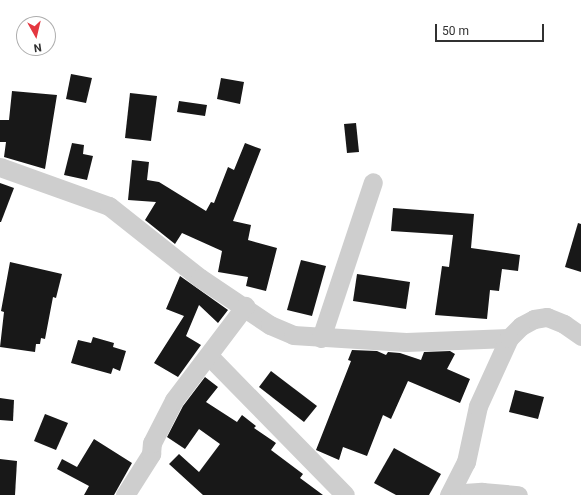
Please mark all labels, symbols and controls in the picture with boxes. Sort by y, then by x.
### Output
north arrow [16,16,56,56]
scale bar [437,16,546,42]
text: 50 m [442,24,469,38]
text: N [33,40,42,54]

